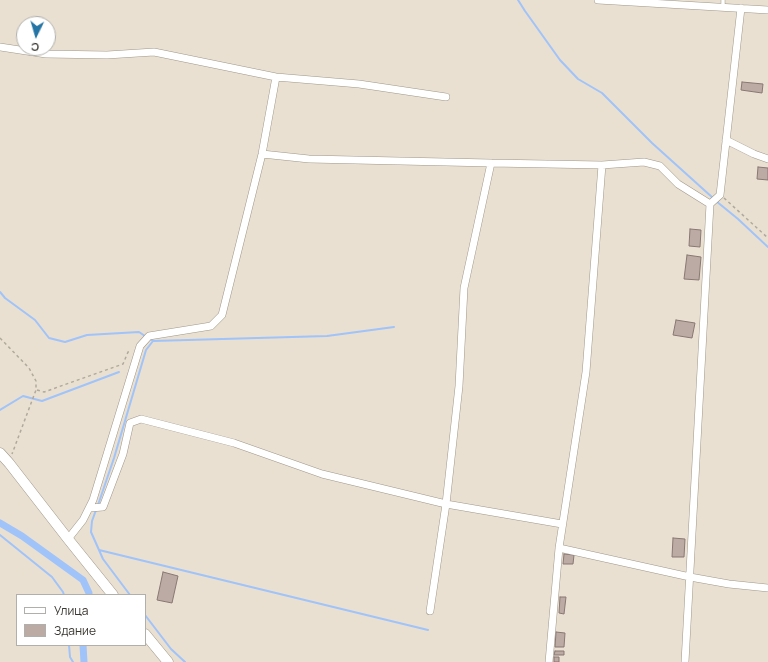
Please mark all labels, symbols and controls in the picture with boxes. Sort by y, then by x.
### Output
north arrow [16,16,56,56]
text: С [30,40,40,55]
legend [16,594,146,646]
text: Улица [54,602,88,619]
text: Здание [54,622,96,639]

